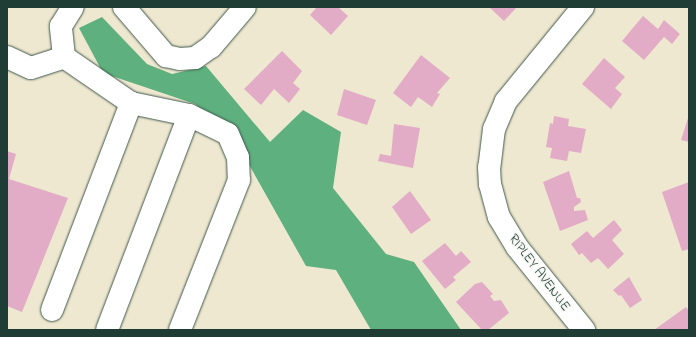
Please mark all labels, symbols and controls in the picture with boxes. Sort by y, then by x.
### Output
street label: RIPLEY AVENUE [505,231,573,315]

